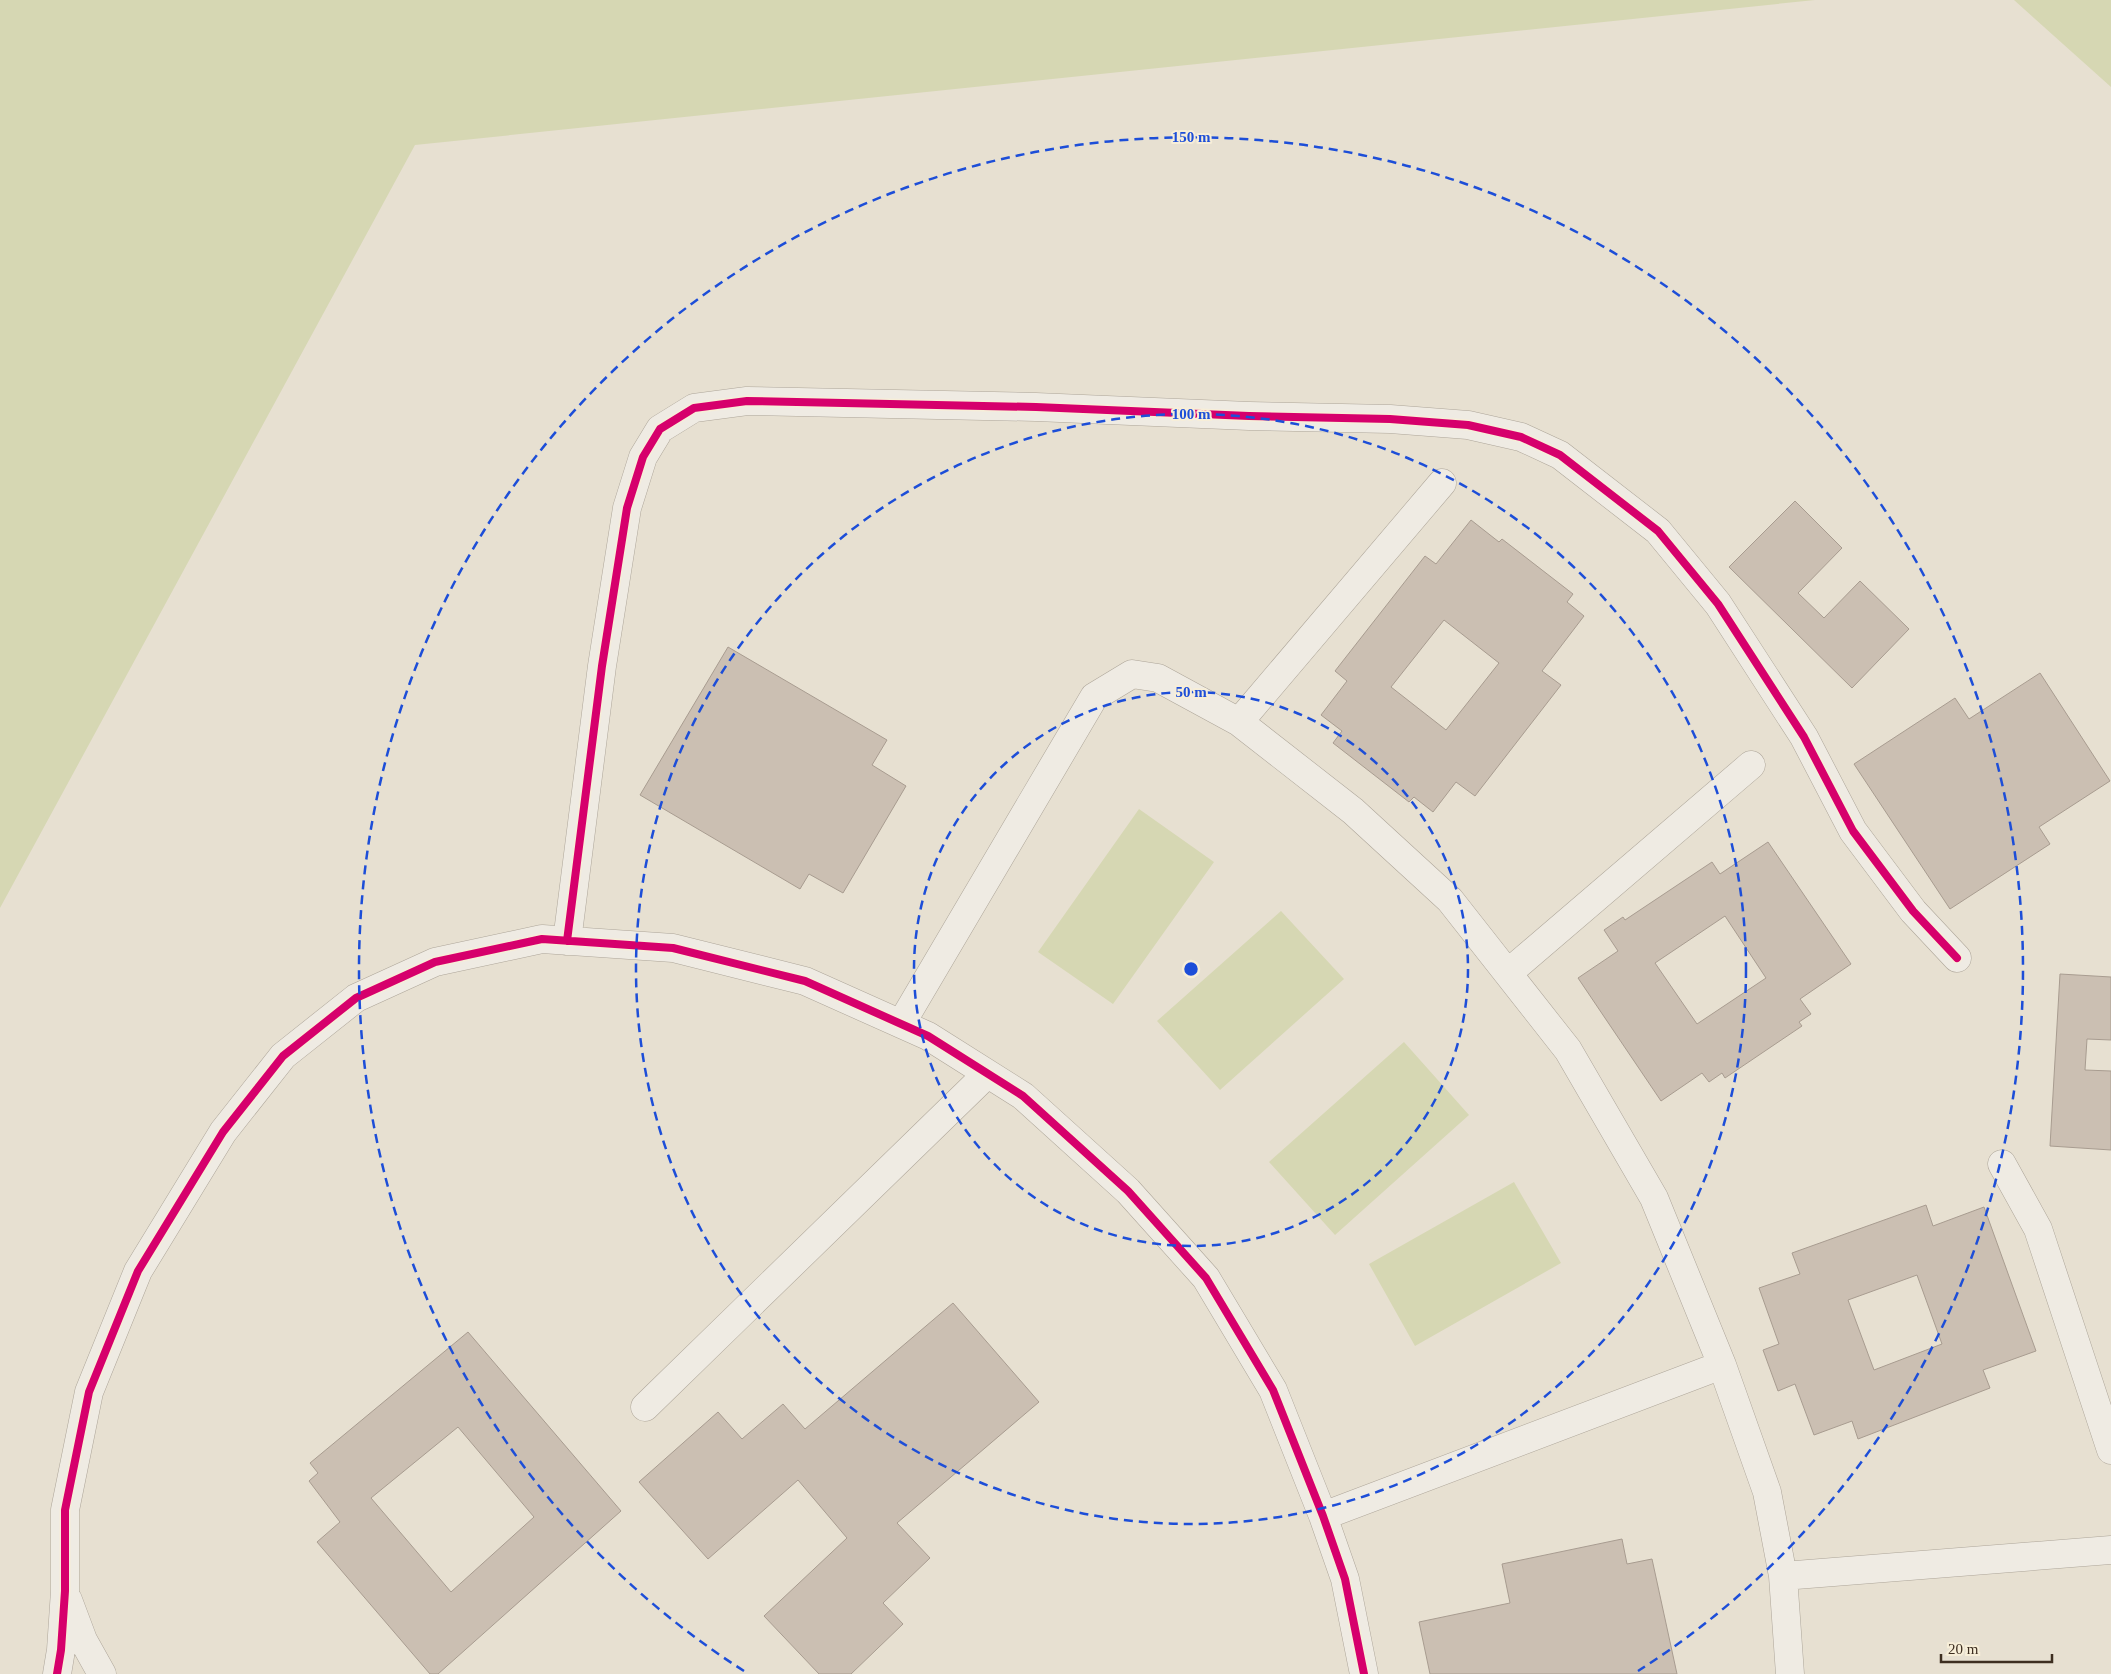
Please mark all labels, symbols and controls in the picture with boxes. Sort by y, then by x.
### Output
text: 150 m [1172,129,1211,145]
text: 100 m [1172,406,1211,422]
text: 50 m [1175,684,1207,700]
centre of rings [1182,960,1200,978]
scale bar [1941,1632,2052,1664]
text: 20 m [1948,1641,1979,1657]

